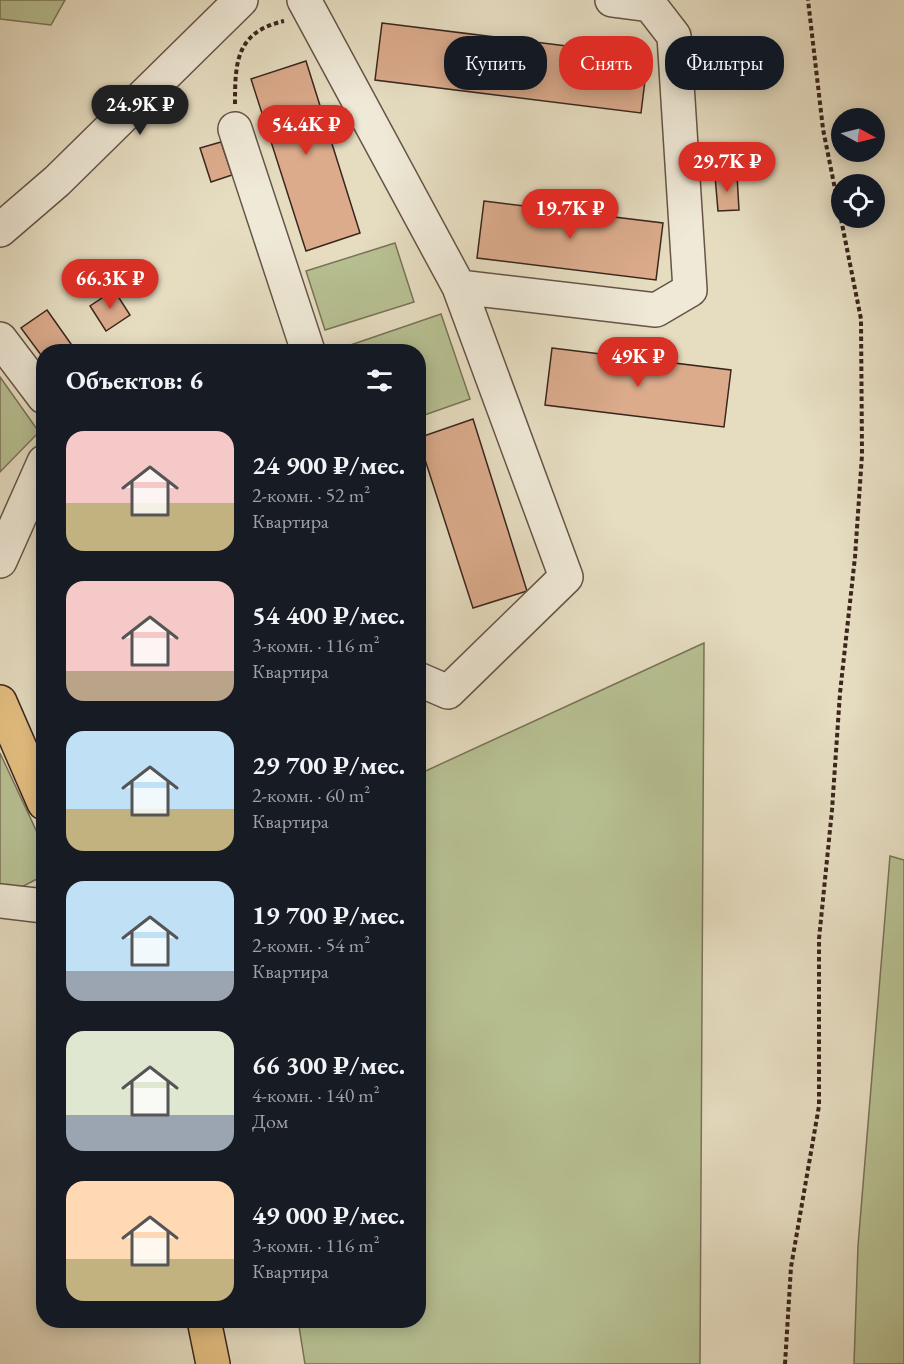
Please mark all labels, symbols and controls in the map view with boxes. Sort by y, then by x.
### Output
chip: Купить [444,36,547,90]
chip: Снять [559,36,653,90]
chip: Фильтры [665,36,784,90]
pin: 24.9K ₽ [85,85,195,136]
text: 24.9K ₽ [106,91,174,117]
pin: 54.4K ₽ [251,105,361,156]
north arrow [831,108,885,162]
map controls [831,108,885,228]
text: 54.4K ₽ [272,111,340,137]
pin: 29.7K ₽ [672,142,782,193]
text: 29.7K ₽ [693,148,761,174]
button: locate [831,174,885,228]
pin: 19.7K ₽ [515,189,625,240]
text: 19.7K ₽ [536,195,604,221]
pin: 66.3K ₽ [55,259,165,310]
text: 66.3K ₽ [76,265,144,291]
pin: 49K ₽ [596,337,680,388]
text: 49K ₽ [611,343,665,369]
text: Объектов: 6 [66,363,203,397]
icon: filters [363,364,396,397]
text: 24 900 ₽/мес. [252,448,405,482]
icon: home [114,455,186,527]
text: 2-комн. · 52 m² [252,482,370,508]
text: Квартира [252,508,329,534]
text: 54 400 ₽/мес. [252,598,405,632]
icon: home [114,605,186,677]
text: 3-комн. · 116 m² [252,632,380,658]
text: Квартира [252,658,329,684]
text: 29 700 ₽/мес. [252,748,405,782]
icon: home [114,755,186,827]
text: 2-комн. · 60 m² [252,782,370,808]
text: Квартира [252,808,329,834]
text: 19 700 ₽/мес. [252,898,405,932]
icon: home [114,905,186,977]
text: 2-комн. · 54 m² [252,932,370,958]
text: Квартира [252,958,329,984]
text: 66 300 ₽/мес. [252,1048,405,1082]
icon: home [114,1055,186,1127]
text: 4-комн. · 140 m² [252,1082,380,1108]
text: Дом [252,1108,288,1134]
text: 49 000 ₽/мес. [252,1198,405,1232]
icon: home [114,1205,186,1277]
text: 3-комн. · 116 m² [252,1232,380,1258]
text: Квартира [252,1258,329,1284]

